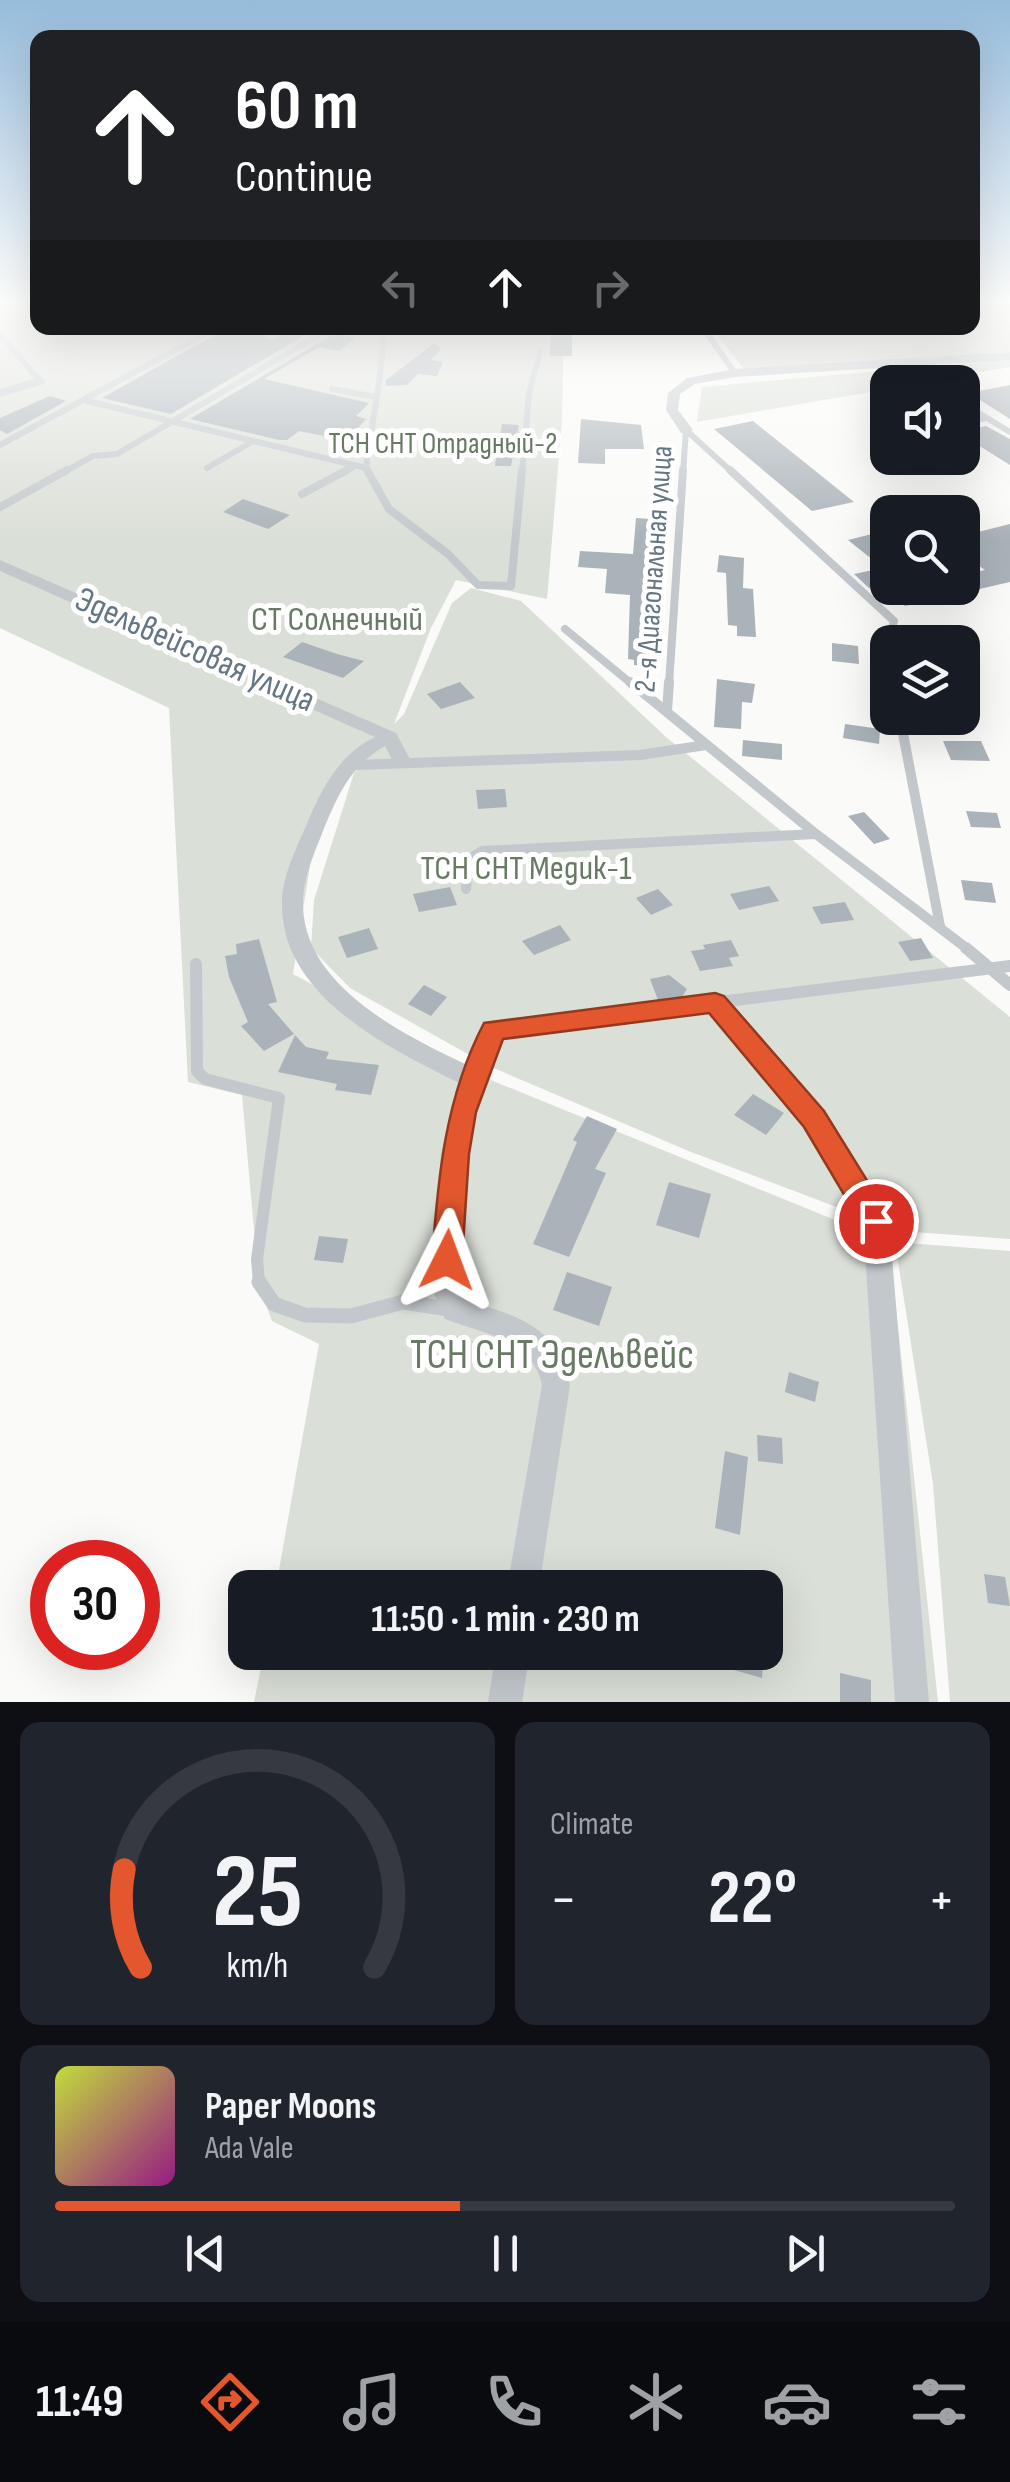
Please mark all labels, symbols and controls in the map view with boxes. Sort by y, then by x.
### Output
text: 60 m [235,65,359,149]
icon: ahead [70,70,200,200]
text: Continue [235,150,373,205]
icon: left [373,260,428,315]
icon: ahead [478,260,533,315]
icon: right [583,260,638,315]
map controls [870,365,980,735]
button: sound [870,365,980,475]
park label: ТСН СНТ Отрадный-2 [329,426,557,462]
street label: 2-я Диагональная улица [627,444,681,694]
button: search [870,495,980,605]
street label: Эдельвейсовая улица [68,578,322,722]
park label: СТ Солнечный [251,598,423,641]
button: layers [870,625,980,735]
park label: ТСН СНТ Медик-1 [421,847,631,890]
pin [834,1179,919,1264]
icon: arrive [849,1194,904,1249]
position arrow [395,1208,499,1312]
park label: ТСН СНТ Эдельвейс [410,1330,694,1381]
speed limit sign: 30 [30,1540,160,1670]
text: 11:50 · 1 min · 230 m [371,1597,640,1642]
text: Climate [550,1805,633,1844]
text: 25 [212,1831,303,1956]
text: 22° [708,1854,797,1945]
text: − [550,1867,577,1934]
text: + [928,1867,955,1934]
text: km/h [227,1945,288,1988]
text: Paper Moons [205,2084,376,2129]
text: Ada Vale [205,2129,294,2168]
icon: previous [178,2226,233,2281]
icon: pause [478,2226,533,2281]
icon: next [778,2226,833,2281]
icon: directions [195,2367,265,2437]
icon: music [337,2367,407,2437]
icon: phone [479,2367,549,2437]
icon: climate [621,2367,691,2437]
icon: car [762,2367,832,2437]
icon: filters [904,2367,974,2437]
text: 11:49 [36,2375,124,2430]

